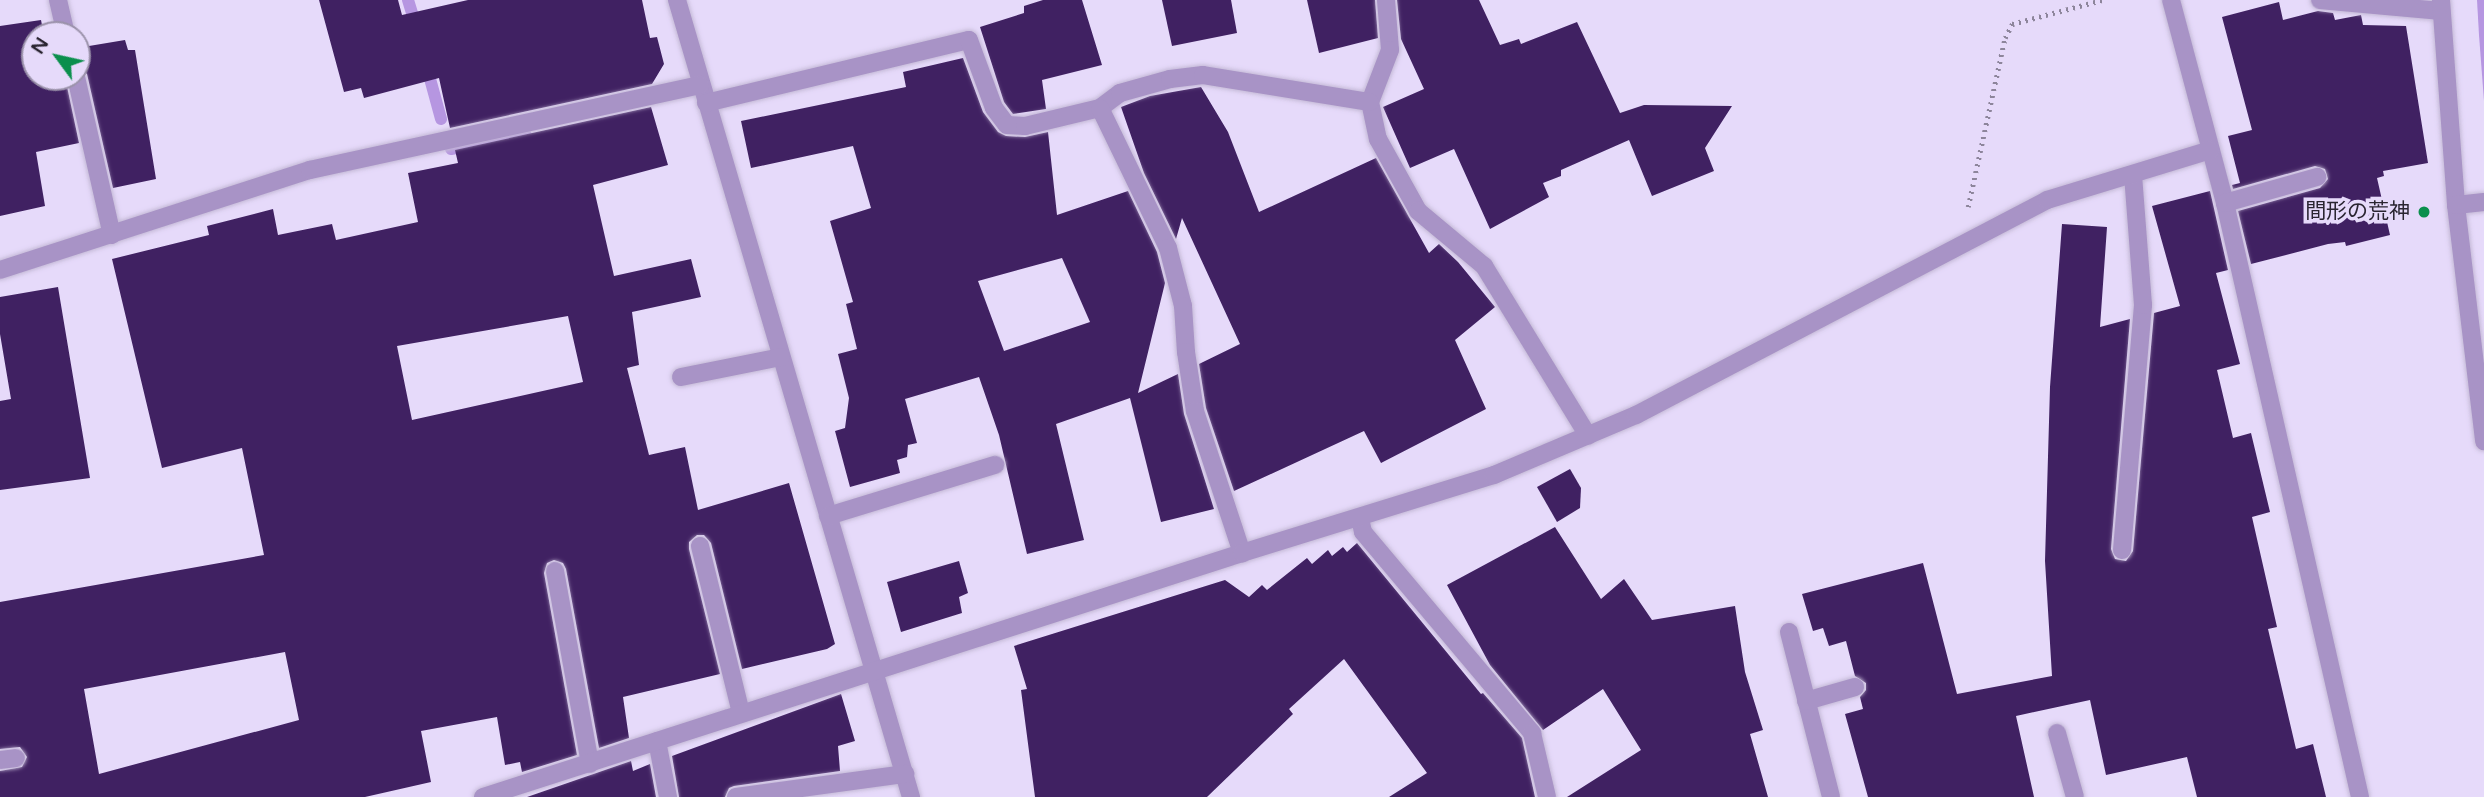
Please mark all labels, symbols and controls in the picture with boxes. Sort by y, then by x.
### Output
north arrow [21,21,91,91]
text: N [27,33,53,58]
place label: 間形の荒神 [2305,199,2410,225]
marker: 間形の荒神 [2416,204,2432,220]

